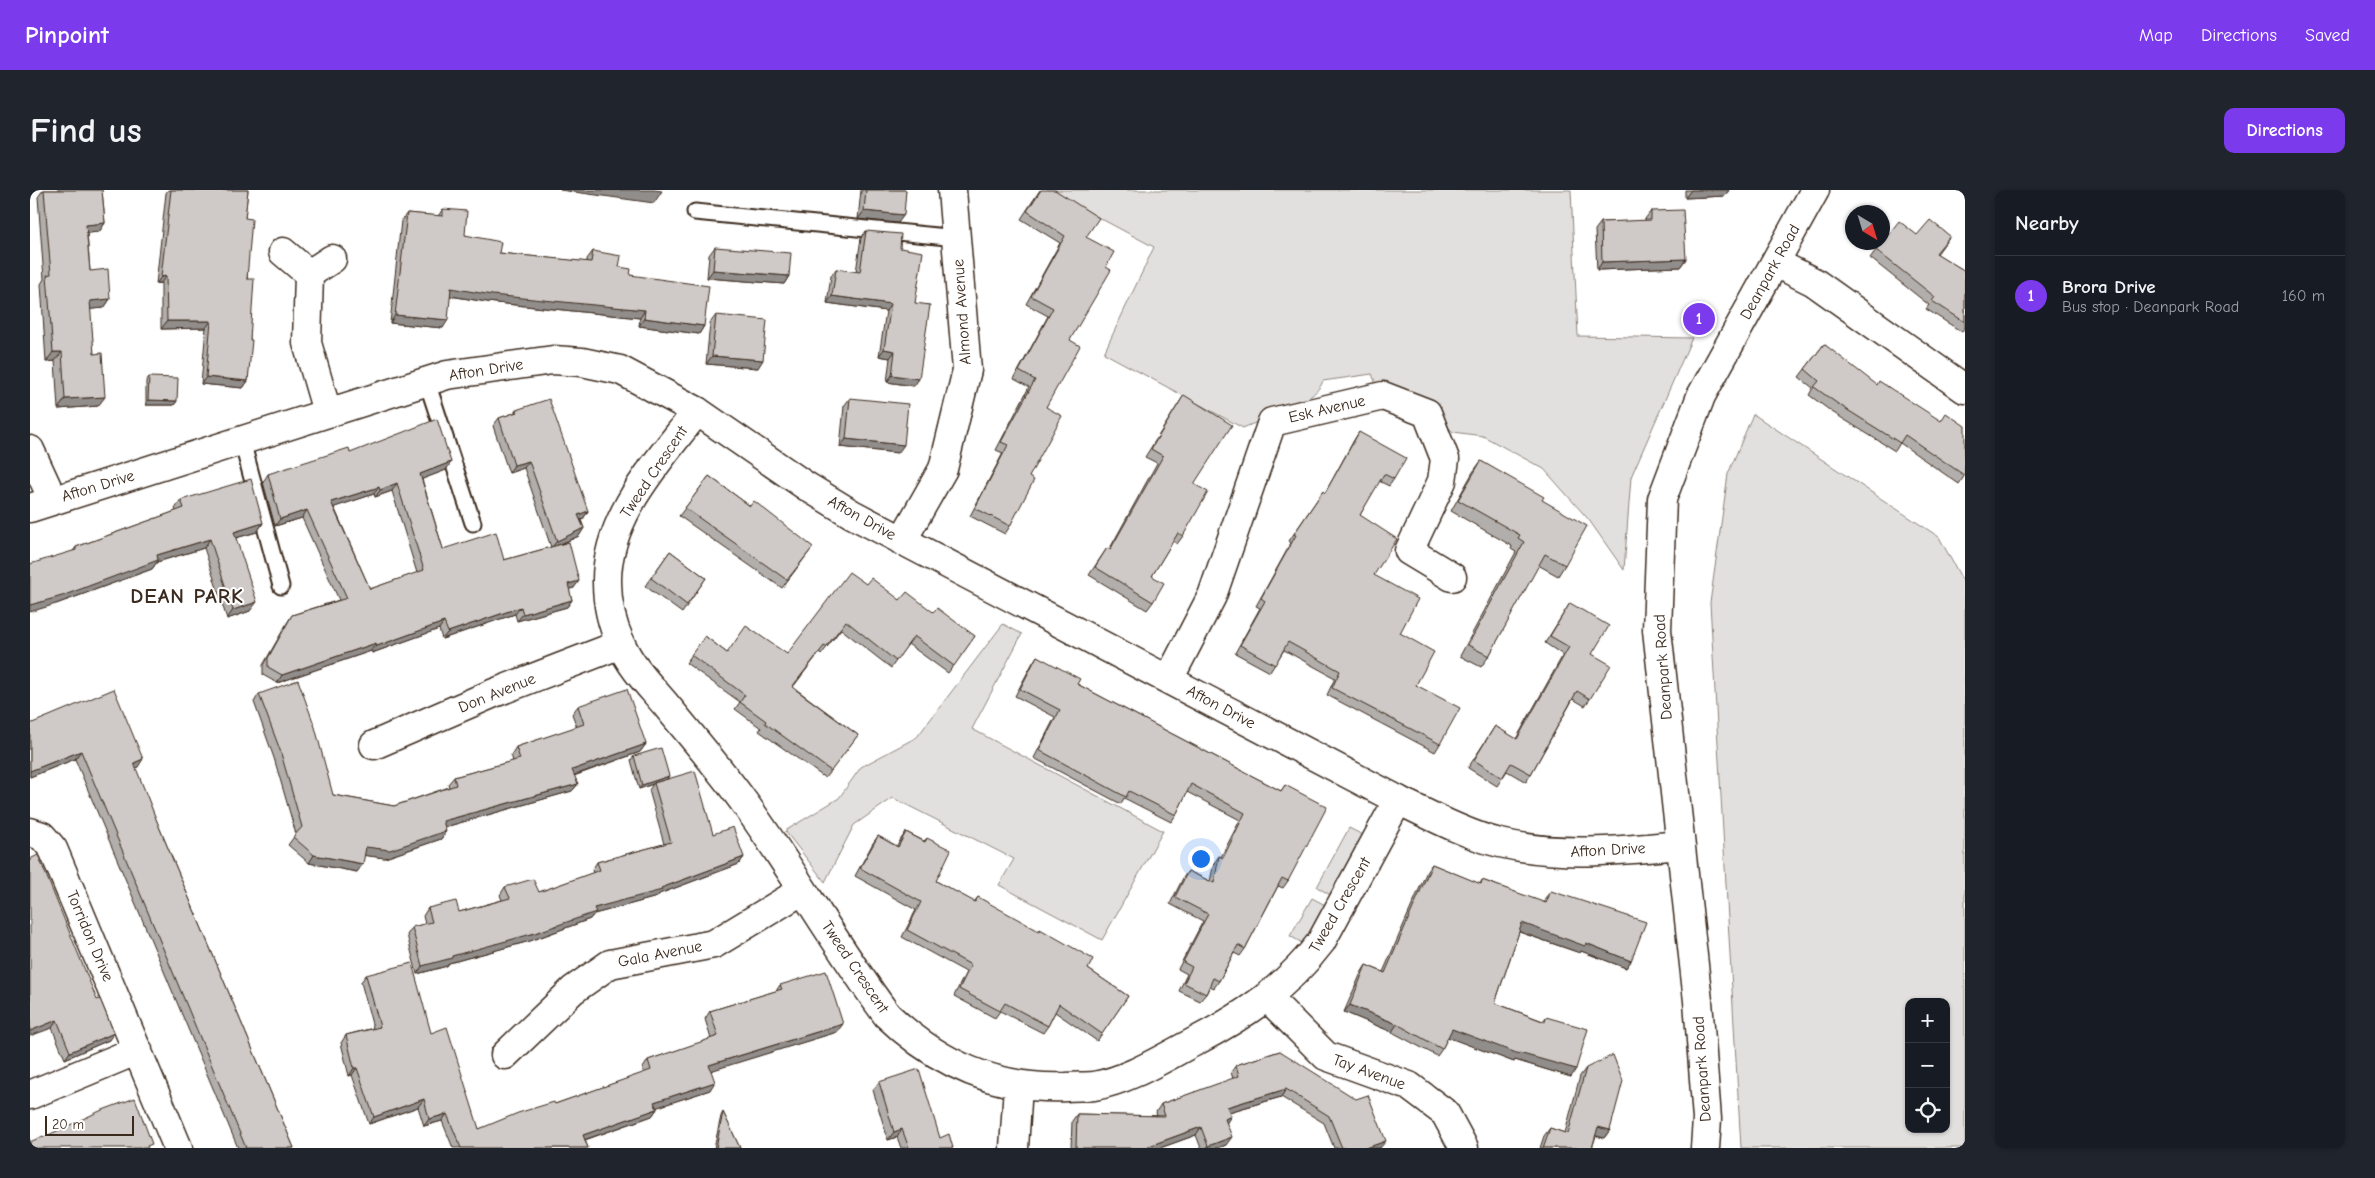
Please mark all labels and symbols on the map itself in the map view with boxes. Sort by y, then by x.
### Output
north arrow [1845,205,1890,250]
street label: Deanpark Road [1736,221,1804,323]
street label: Almond Avenue [949,259,975,365]
pin: 1 [1683,300,1715,338]
street label: Afton Drive [448,355,524,385]
street label: Esk Avenue [1287,391,1367,427]
street label: Tweed Crescent [617,422,692,521]
street label: Afton Drive [60,466,136,506]
street label: Afton Drive [825,492,899,544]
district label: DEAN PARK [130,584,244,608]
street label: Deanpark Road [1650,614,1676,720]
street label: Don Avenue [456,669,538,717]
street label: Afton Drive [1184,681,1258,733]
street label: Afton Drive [1570,839,1646,861]
your location [1188,846,1214,872]
street label: Tweed Crescent [1305,854,1375,956]
street label: Torridon Drive [63,888,117,984]
street label: Tweed Crescent [818,918,893,1017]
street label: Gala Avenue [616,937,704,971]
street label: Deanpark Road [1689,1016,1715,1122]
street label: Tay Avenue [1330,1050,1408,1094]
scale bar [45,1113,134,1136]

